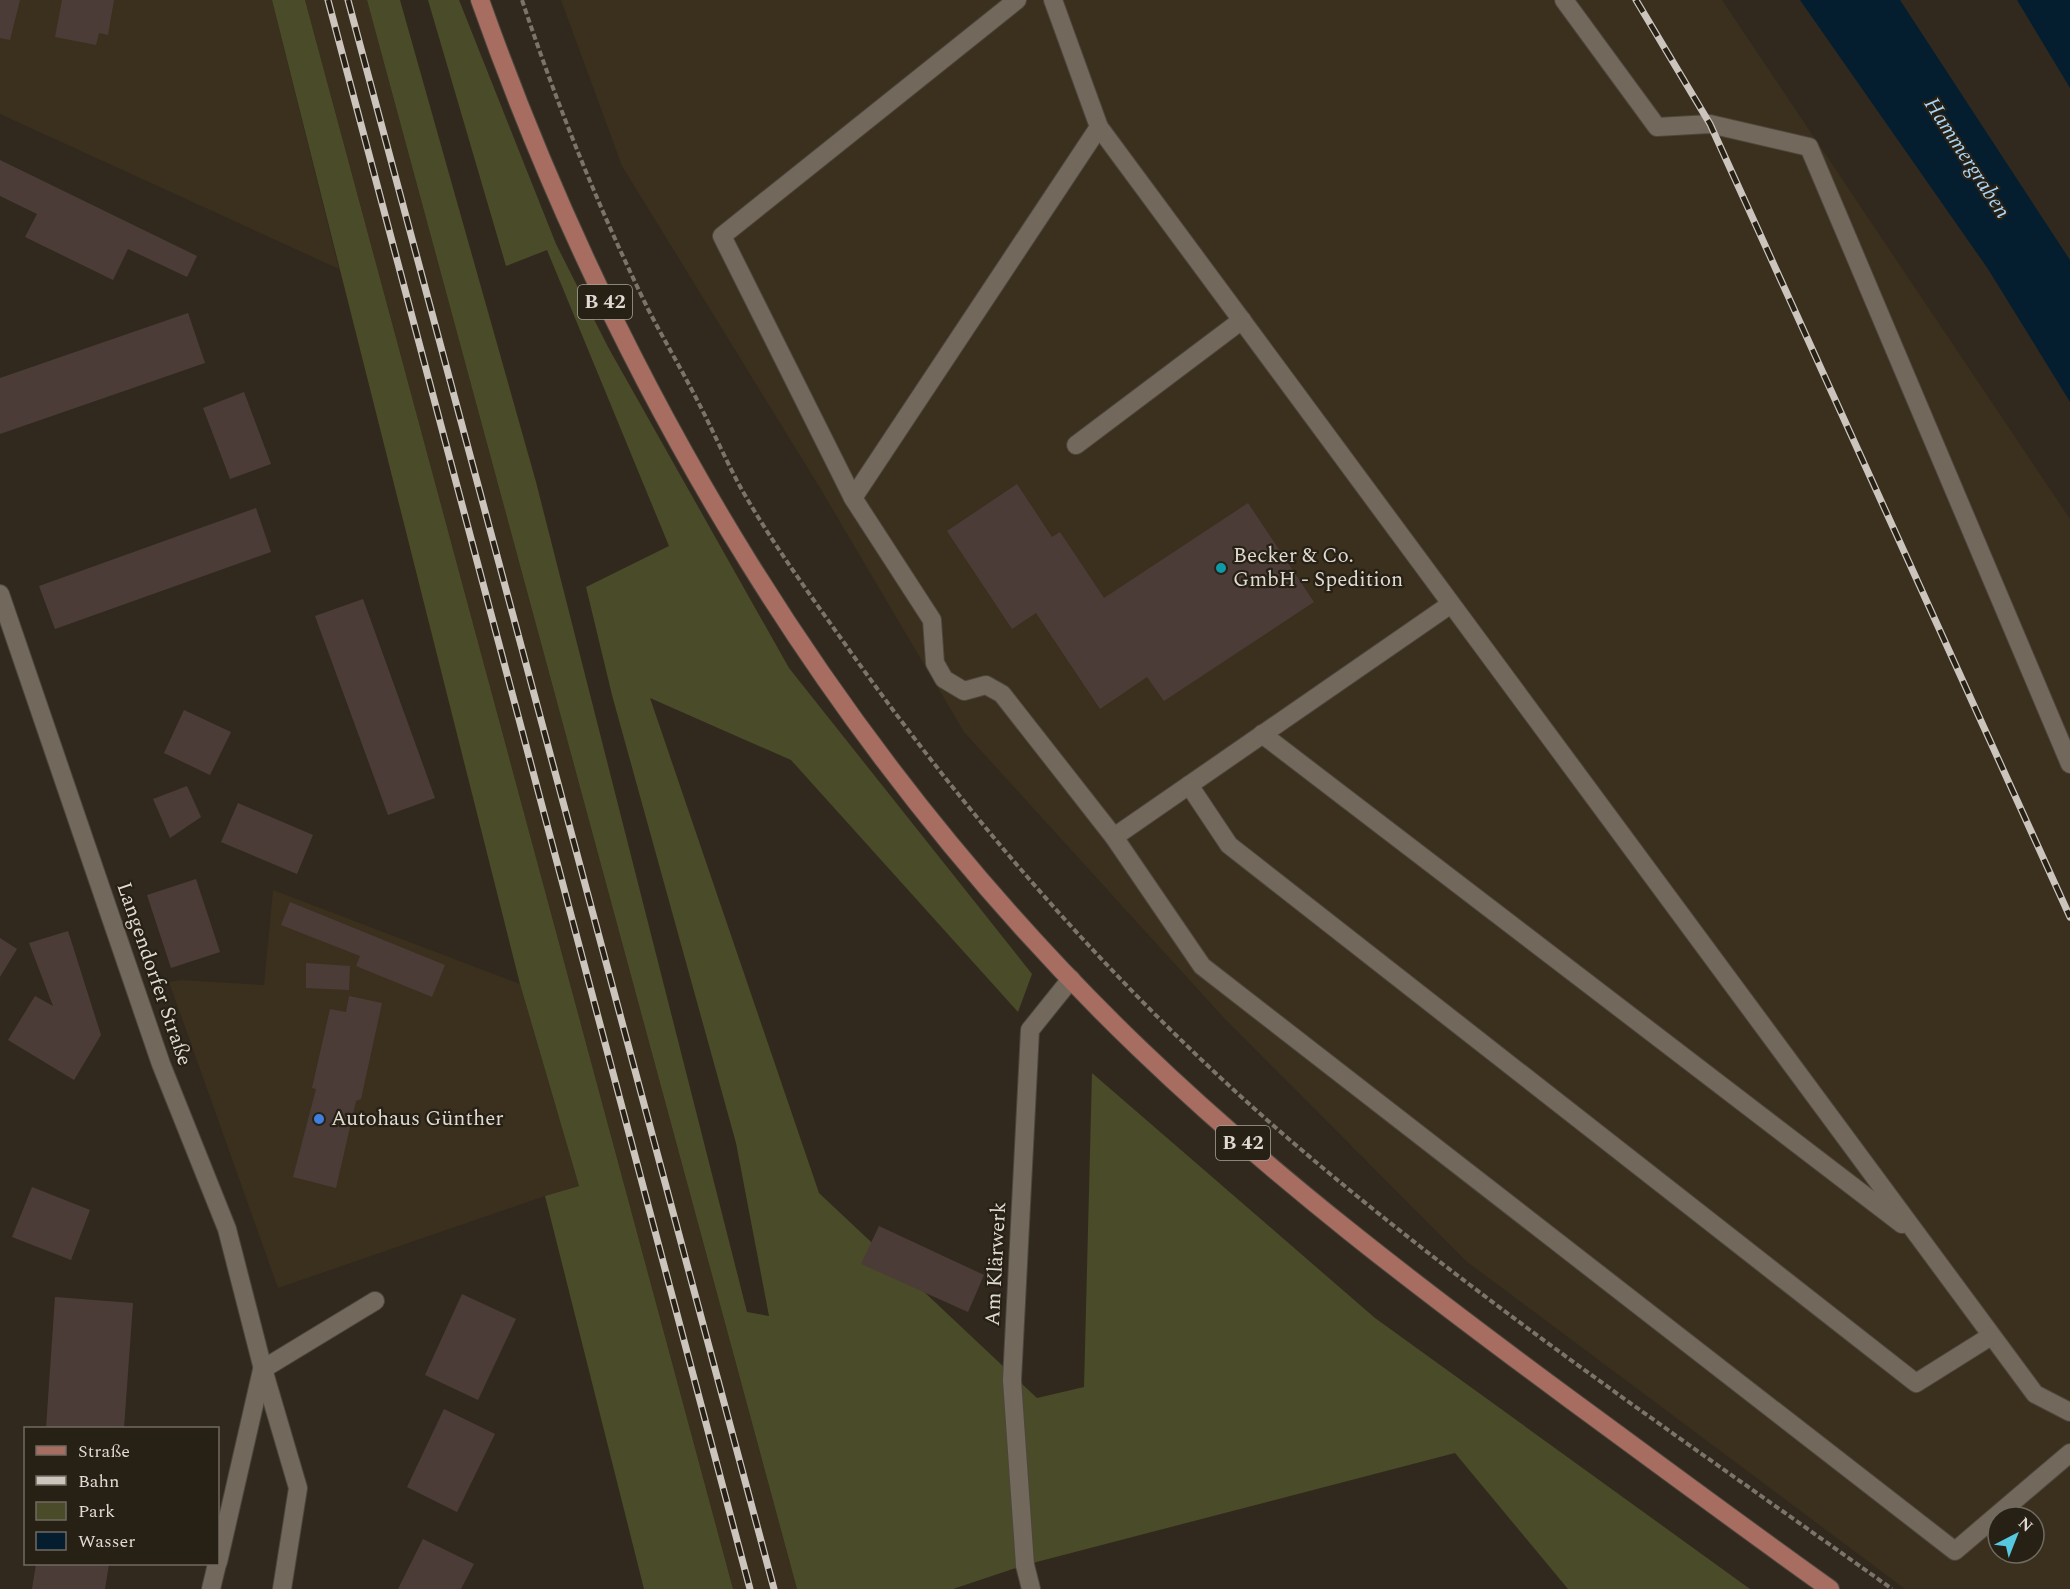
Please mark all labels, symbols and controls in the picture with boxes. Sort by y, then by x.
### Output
water label: Hammergraben [1915,91,2019,225]
road number: B 42 [578,285,632,319]
place label: Becker & Co. GmbH - Spedition [1233,540,1403,596]
marker: Becker & Co. GmbH - Spedition [1214,561,1228,575]
street label: Langendorfer Straße [108,878,200,1070]
place label: Autohaus Günther [331,1103,504,1135]
marker: Autohaus Günther [312,1112,326,1126]
road number: B 42 [1216,1126,1270,1160]
street label: Am Klärwerk [977,1201,1015,1327]
legend [24,1427,219,1565]
text: Straße [78,1438,130,1465]
text: Bahn [78,1468,120,1495]
text: Park [78,1498,115,1525]
north arrow [1986,1505,2046,1565]
text: N [2012,1511,2038,1538]
text: Wasser [78,1528,135,1555]

